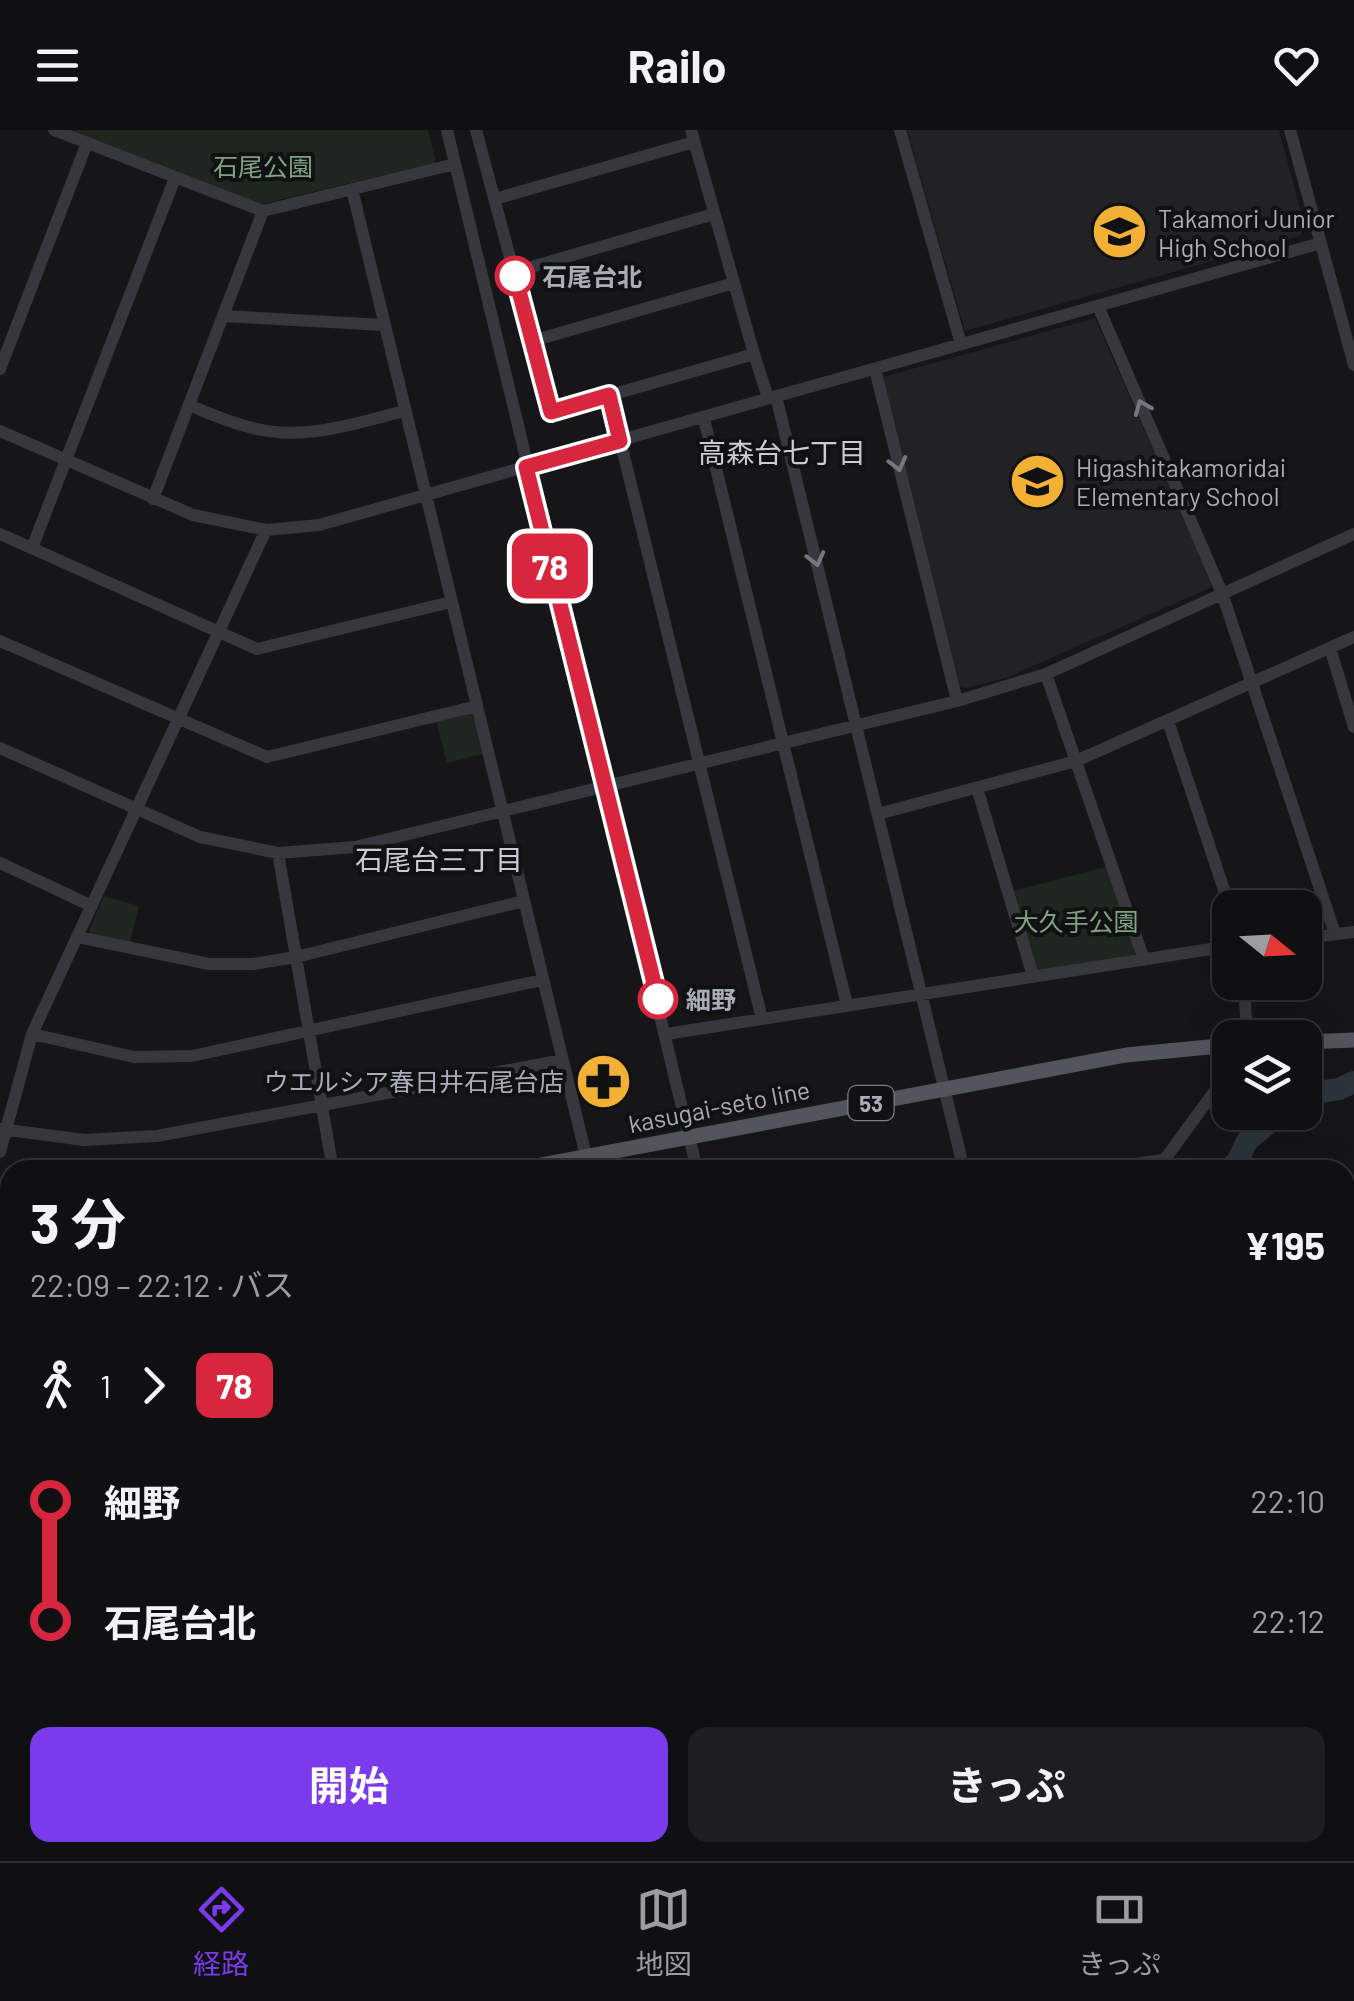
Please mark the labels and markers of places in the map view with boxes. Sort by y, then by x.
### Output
school or university icon: Takamori Junior High School [1089,202,1149,262]
place label: Takamori Junior High School [1158,203,1335,262]
marker: 石尾台北 [496,257,534,295]
place label: 石尾台北 [542,261,642,291]
school or university icon: Higashitakamoridai Elementary School [1007,451,1067,511]
place label: Higashitakamoridai Elementary School [1076,452,1286,511]
marker: 細野 [639,980,677,1018]
place label: 細野 [686,984,736,1014]
pharmacy icon: ウエルシア春日井石尾台店 [573,1051,633,1111]
place label: ウエルシア春日井石尾台店 [264,1066,564,1096]

